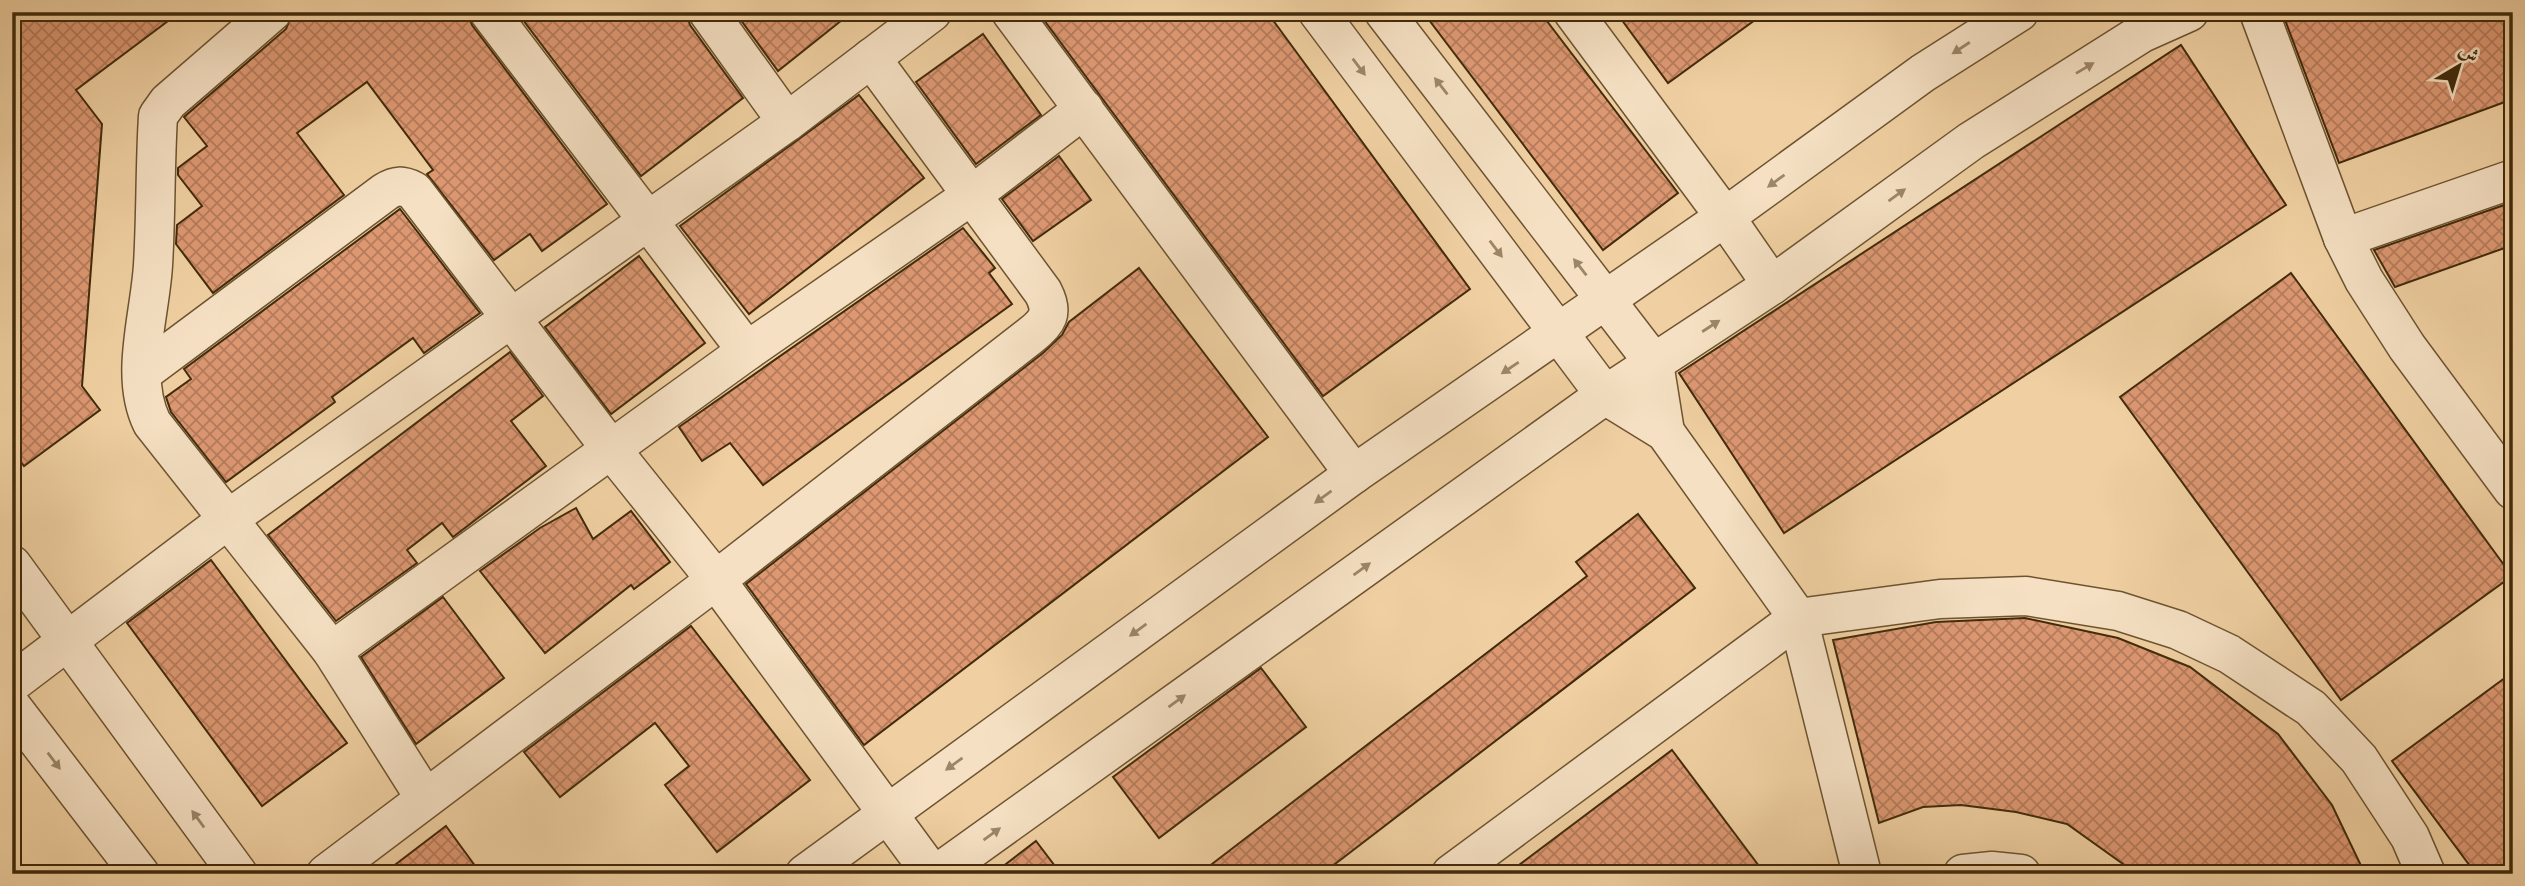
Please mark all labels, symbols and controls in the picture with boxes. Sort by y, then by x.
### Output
north arrow [2424,32,2494,102]
text: ش [2453,38,2484,70]
one-way arrow [1952,42,1971,55]
one-way arrow [1352,58,1366,76]
one-way arrow [2076,61,2095,74]
one-way arrow [1434,78,1449,96]
one-way arrow [1767,174,1786,188]
one-way arrow [1888,188,1906,202]
one-way arrow [1488,240,1502,258]
one-way arrow [1572,258,1587,276]
one-way arrow [1701,319,1720,332]
one-way arrow [1501,361,1519,375]
one-way arrow [1314,490,1332,504]
one-way arrow [1353,562,1371,576]
one-way arrow [1129,623,1147,637]
one-way arrow [1168,695,1186,709]
one-way arrow [46,752,60,770]
one-way arrow [945,757,963,771]
one-way arrow [191,810,205,828]
one-way arrow [983,827,1001,841]

